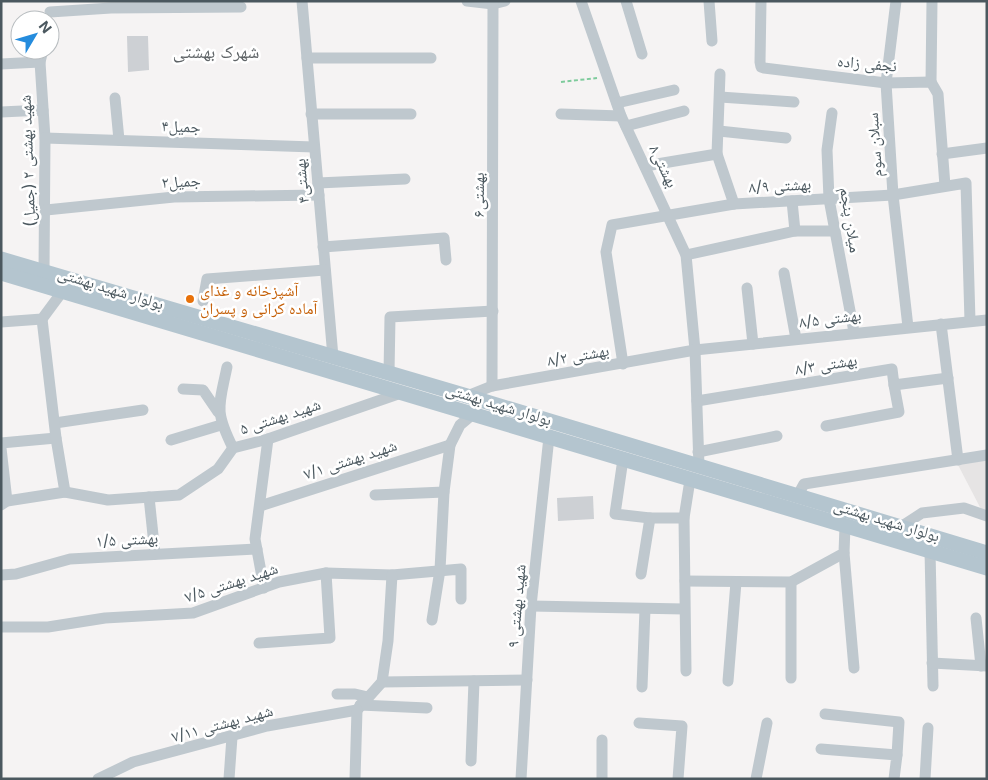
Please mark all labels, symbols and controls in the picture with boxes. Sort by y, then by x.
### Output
north arrow [10,10,60,60]
text: N [36,17,56,36]
district label: شهرک بهشتی [173,41,259,63]
street label: نجفی زاده [836,50,898,77]
street label: شهید بهشتی ۲ (جمیل) [15,95,40,227]
street label: سبلان سوم [862,112,887,178]
street label: جمیل۴ [161,115,201,138]
street label: بهشتی۸ [644,141,683,191]
street label: بهشتی۴ [289,158,314,204]
street label: جمیل۲ [161,170,201,193]
street label: بهشتی۶ [468,172,489,218]
street label: بهشتی ۸/۹ [748,173,812,198]
street label: میلان پنجم [835,186,866,254]
street label: بولوار شهید بهشتی [55,262,166,315]
place label: آشپزخانه و غذای آماده کرانی و پسران [200,280,318,319]
marker: آشپزخانه و غذای آماده کرانی و پسران [184,293,196,305]
street label: بهشتی ۸/۵ [798,304,862,333]
street label: بهشتی ۸/۲ [545,340,611,371]
street label: بهشتی ۸/۳ [794,349,859,380]
street label: بولوار شهید بهشتی [443,378,554,431]
street label: شهید بهشتی ۵ [237,394,323,439]
street label: شهید بهشتی ۷/۱ [301,435,400,484]
street label: بولوار شهید بهشتی [831,494,942,547]
street label: بهشتی ۱/۵ [95,527,159,552]
street label: شهید بهشتی ۷/۵ [182,558,281,607]
street label: شهید بهشتی ۹ [502,563,531,649]
street label: شهید بهشتی ۷/۱۱ [169,700,275,747]

